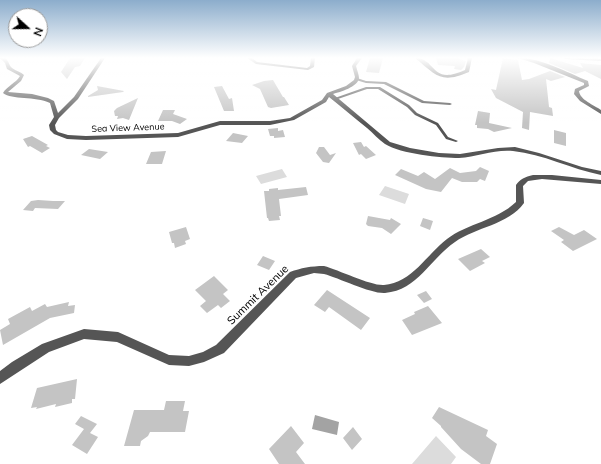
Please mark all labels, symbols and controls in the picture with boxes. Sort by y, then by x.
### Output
north arrow [8,8,48,48]
text: N [30,26,46,38]
street label: Sea View Avenue [91,121,165,135]
street label: Summit Avenue [225,262,291,328]

